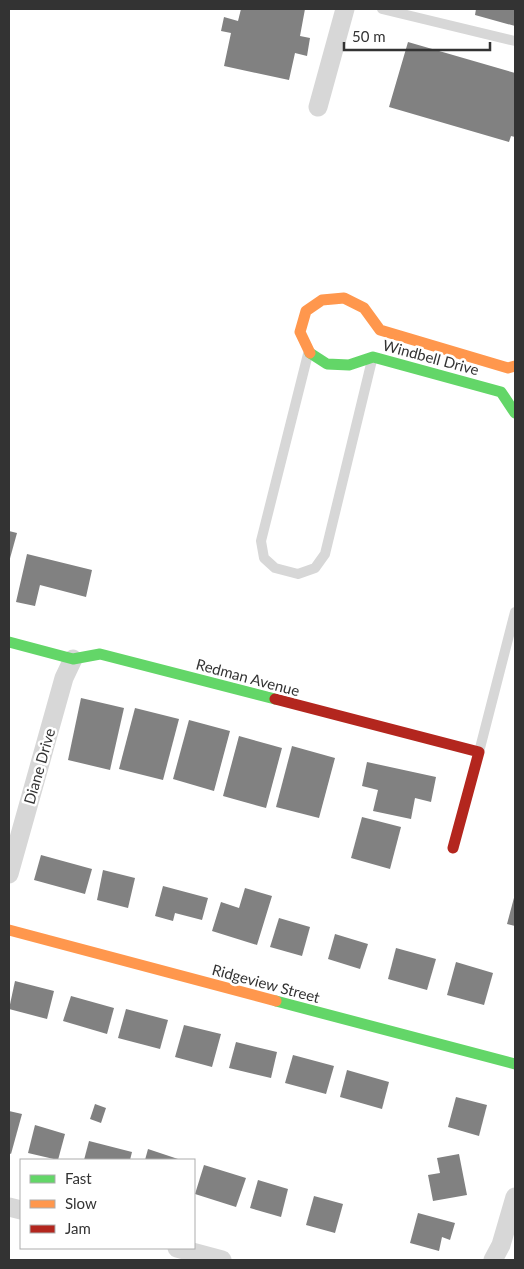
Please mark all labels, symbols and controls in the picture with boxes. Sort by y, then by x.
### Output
scale bar [344,20,490,52]
text: 50 m [352,27,386,45]
street label: Windbell Drive [381,336,481,379]
street label: Redman Avenue [194,655,302,699]
street label: Diane Drive [20,726,58,806]
street label: Ridgeview Street [210,960,322,1006]
legend [20,1159,195,1249]
text: Fast [65,1169,92,1187]
text: Slow [65,1194,97,1212]
text: Jam [65,1219,91,1237]

